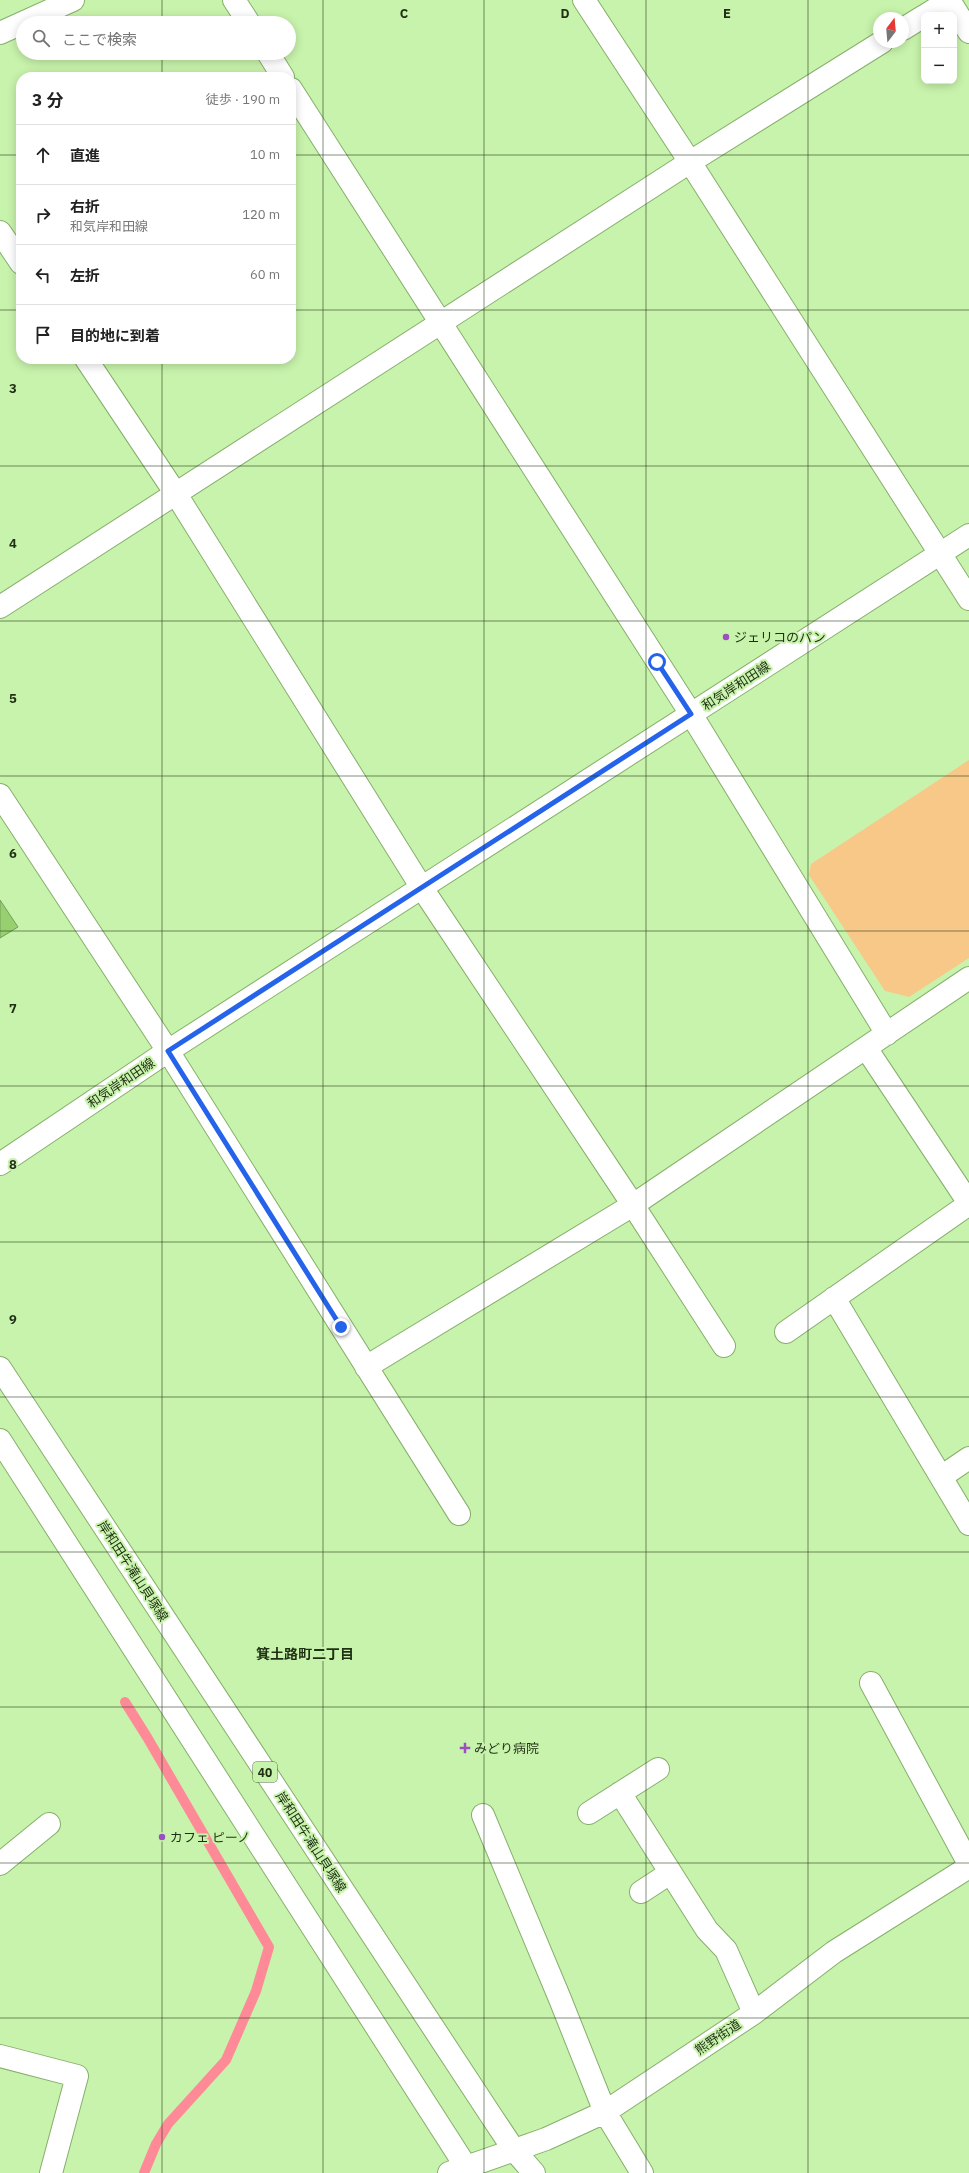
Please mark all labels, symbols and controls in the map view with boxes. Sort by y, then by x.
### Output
text: C [400,5,409,22]
text: D [560,5,570,22]
text: E [723,5,731,22]
north arrow [873,12,909,48]
map controls [921,12,957,84]
button: + [921,12,957,48]
search box [16,16,296,60]
icon: search [30,27,52,49]
text: ここで検索 [62,30,137,49]
button: − [921,48,957,84]
text: 3 分 [32,89,63,111]
text: 徒歩 · 190 m [206,91,280,108]
icon: ahead [32,144,54,166]
text: 直進 [70,146,100,165]
text: 10 m [250,146,280,163]
text: 右折 [70,197,100,216]
icon: right [32,204,54,226]
text: 120 m [242,206,280,223]
text: 和気岸和田線 [70,218,148,235]
icon: left [32,264,54,286]
text: 左折 [70,266,100,285]
text: 60 m [250,266,280,283]
icon: arrive [32,324,54,346]
text: 目的地に到着 [70,326,160,345]
text: 3 [9,380,17,397]
text: 4 [9,535,17,552]
place label: ジェリコのパン [734,629,826,646]
marker: ジェリコのパン [721,632,731,642]
route start [648,653,666,671]
street label: 和気岸和田線 [699,658,773,714]
text: 5 [9,690,17,707]
text: 6 [9,845,17,862]
text: 7 [9,1000,17,1017]
street label: 和気岸和田線 [84,1054,158,1112]
text: 8 [9,1156,17,1173]
text: 9 [9,1311,17,1328]
route end [332,1318,350,1336]
street label: 岸和田牛滝山貝塚線 [94,1517,172,1625]
district label: 箕土路町二丁目 [256,1645,354,1663]
place label: みどり病院 [474,1740,539,1757]
marker: みどり病院 [459,1742,471,1754]
road number: 40 [253,1762,277,1782]
street label: 岸和田牛滝山貝塚線 [272,1788,350,1896]
place label: カフェ ピーノ [170,1829,250,1846]
marker: カフェ ピーノ [157,1832,167,1842]
street label: 熊野街道 [692,2015,744,2059]

